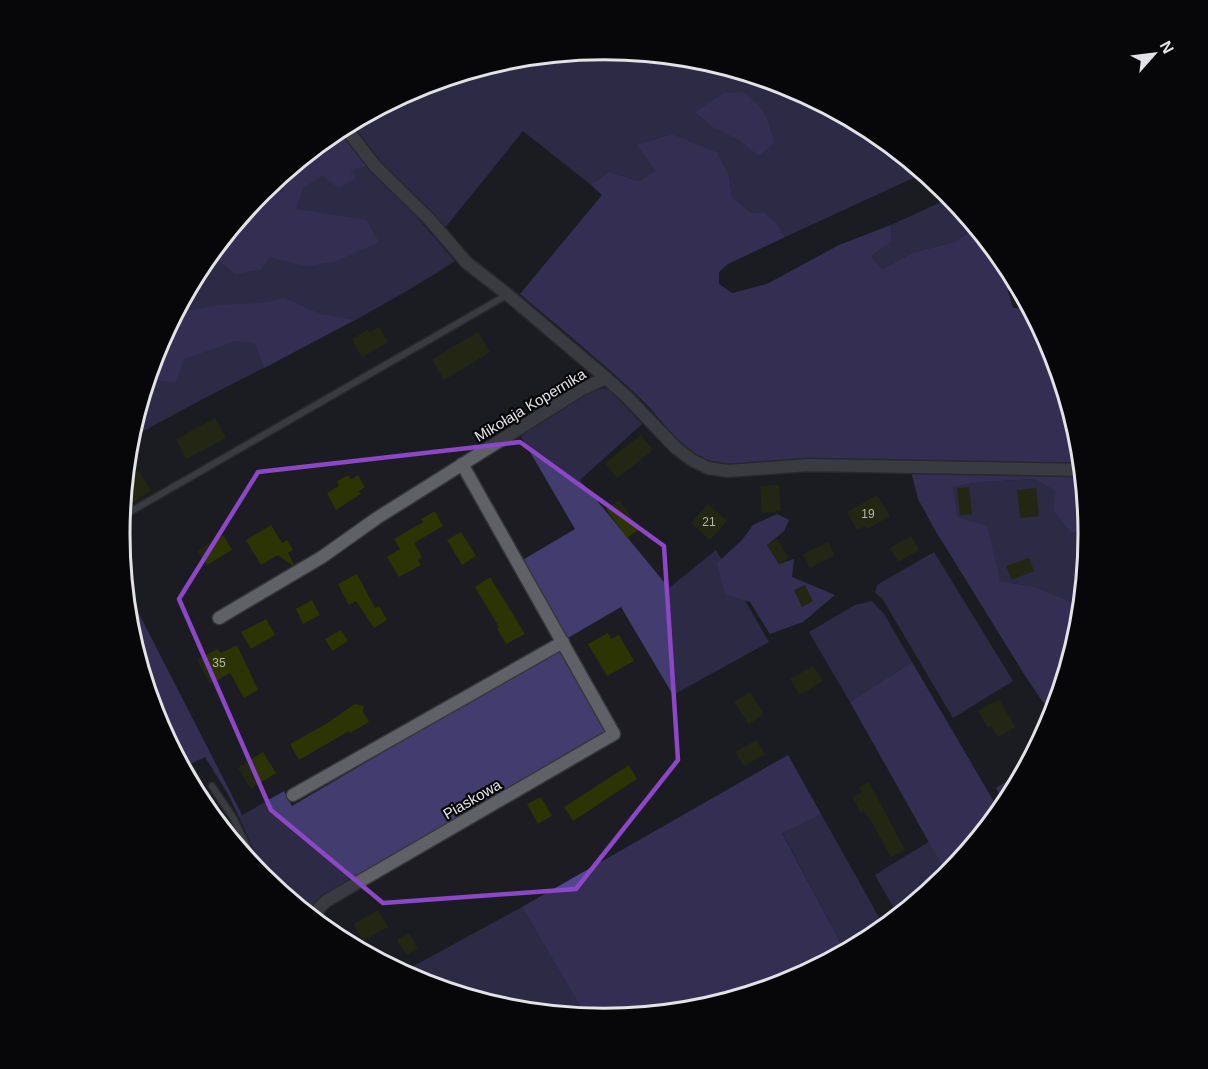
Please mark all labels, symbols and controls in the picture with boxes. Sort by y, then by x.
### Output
north arrow [1124,24,1184,84]
text: N [1157,38,1177,56]
street label: Mikołaja Kopernika [471,365,589,445]
house number: 19 [861,507,875,521]
house number: 21 [702,515,716,529]
house number: 35 [212,656,226,670]
street label: Piaskowa [440,775,505,822]

